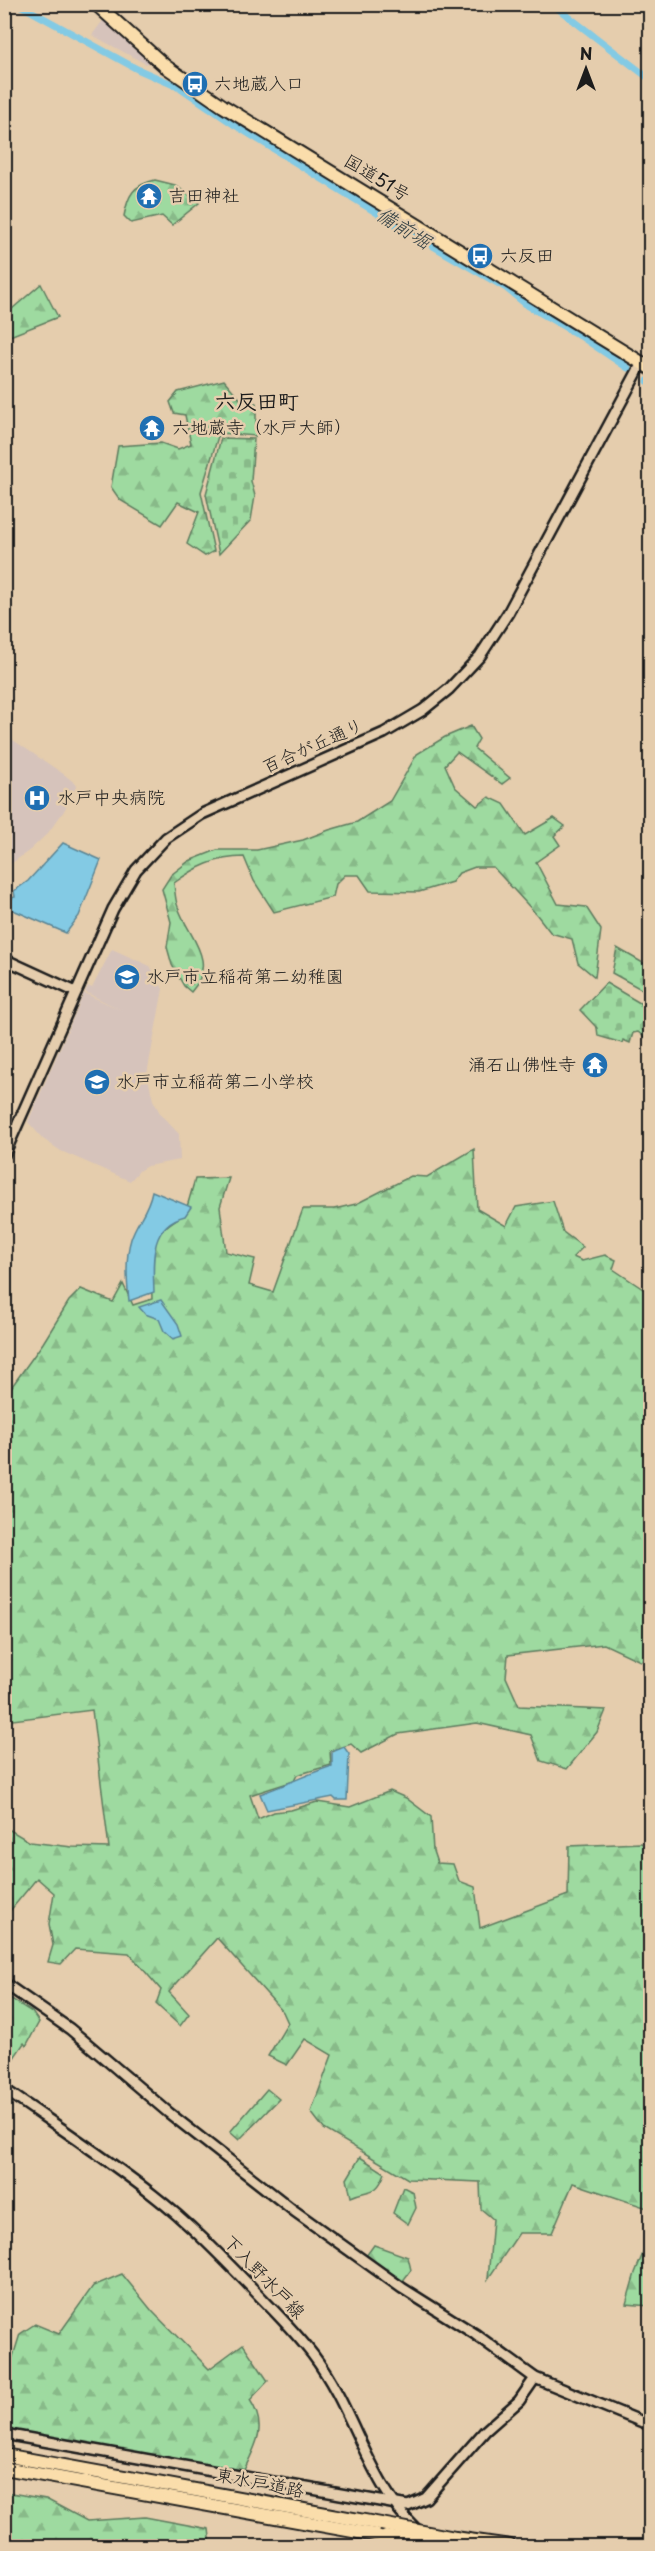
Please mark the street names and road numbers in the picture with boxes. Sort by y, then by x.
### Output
street label: 国道51号 [339,146,416,207]
street label: 百合が丘通り [258,710,367,779]
street label: 下入野水戸線 [218,2228,312,2324]
street label: 東水戸道路 [214,2460,307,2503]

